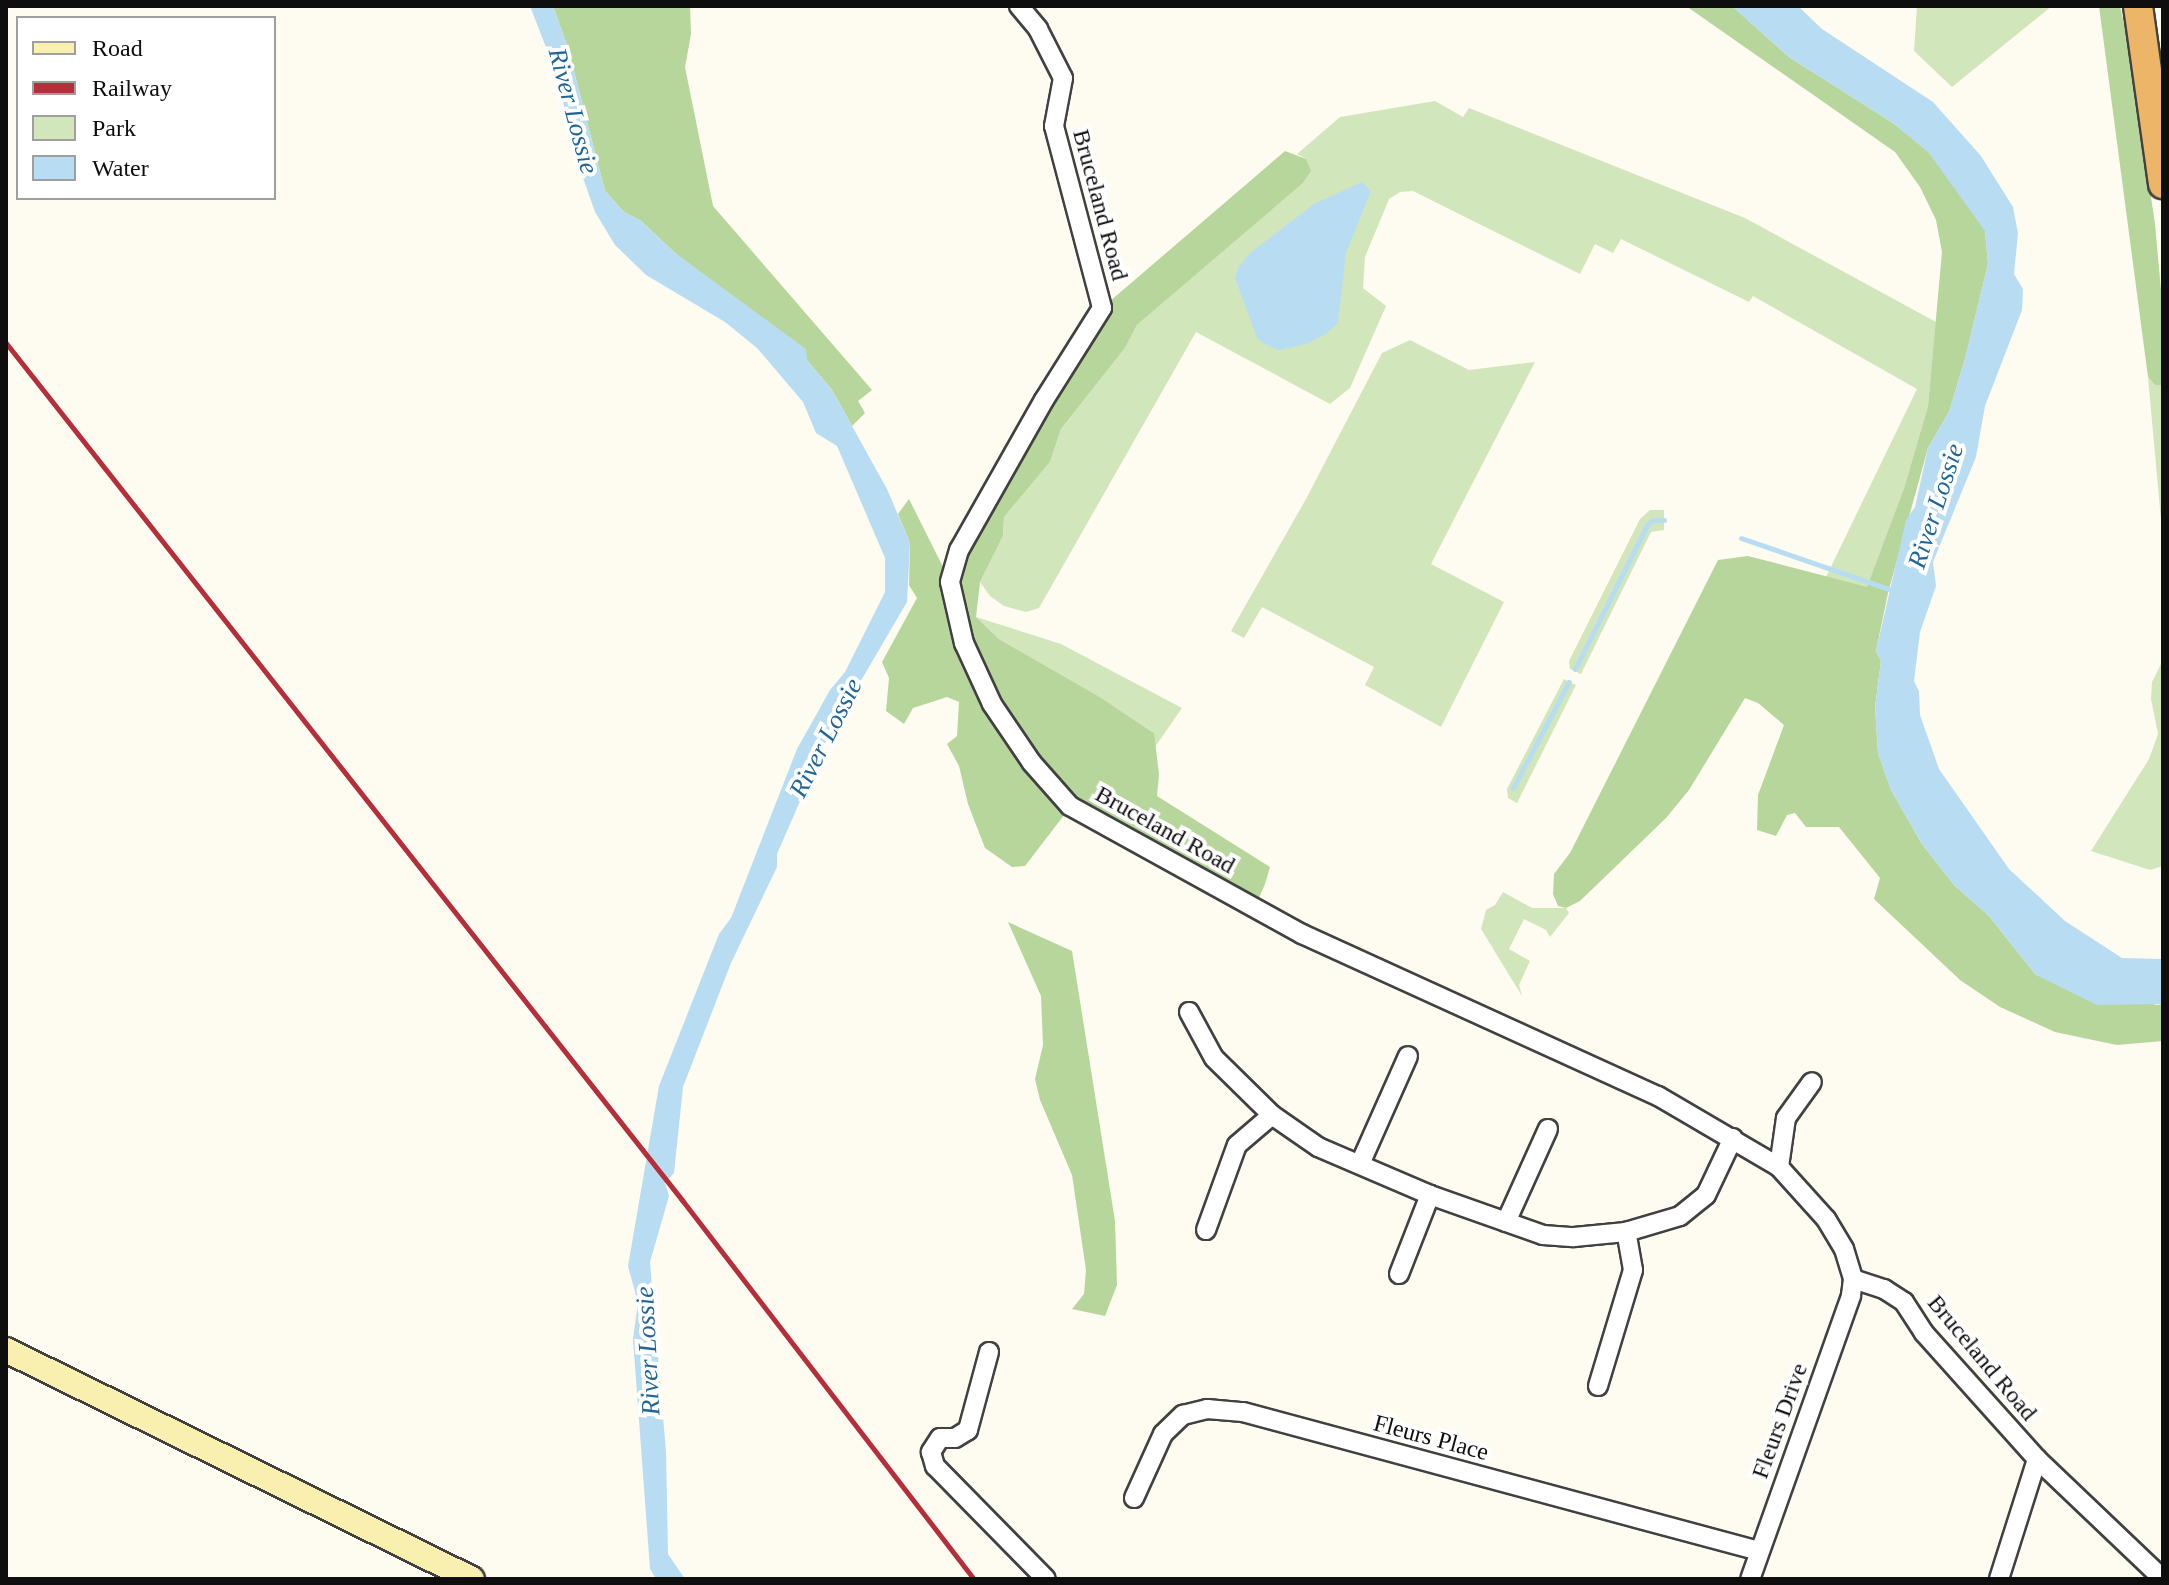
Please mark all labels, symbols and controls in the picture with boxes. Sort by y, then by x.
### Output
legend [16,16,276,200]
text: Road [92,35,143,61]
water label: River Lossie [541,45,605,177]
text: Railway [92,75,172,101]
text: Park [92,115,136,141]
street label: Bruceland Road [1066,126,1134,284]
text: Water [92,155,149,181]
water label: River Lossie [1901,440,1971,572]
water label: River Lossie [783,673,869,803]
street label: Bruceland Road [1090,780,1240,880]
water label: River Lossie [629,1286,667,1416]
street label: Bruceland Road [1921,1289,2043,1427]
street label: Fleurs Drive [1746,1359,1814,1483]
street label: Fleurs Place [1370,1409,1492,1467]

